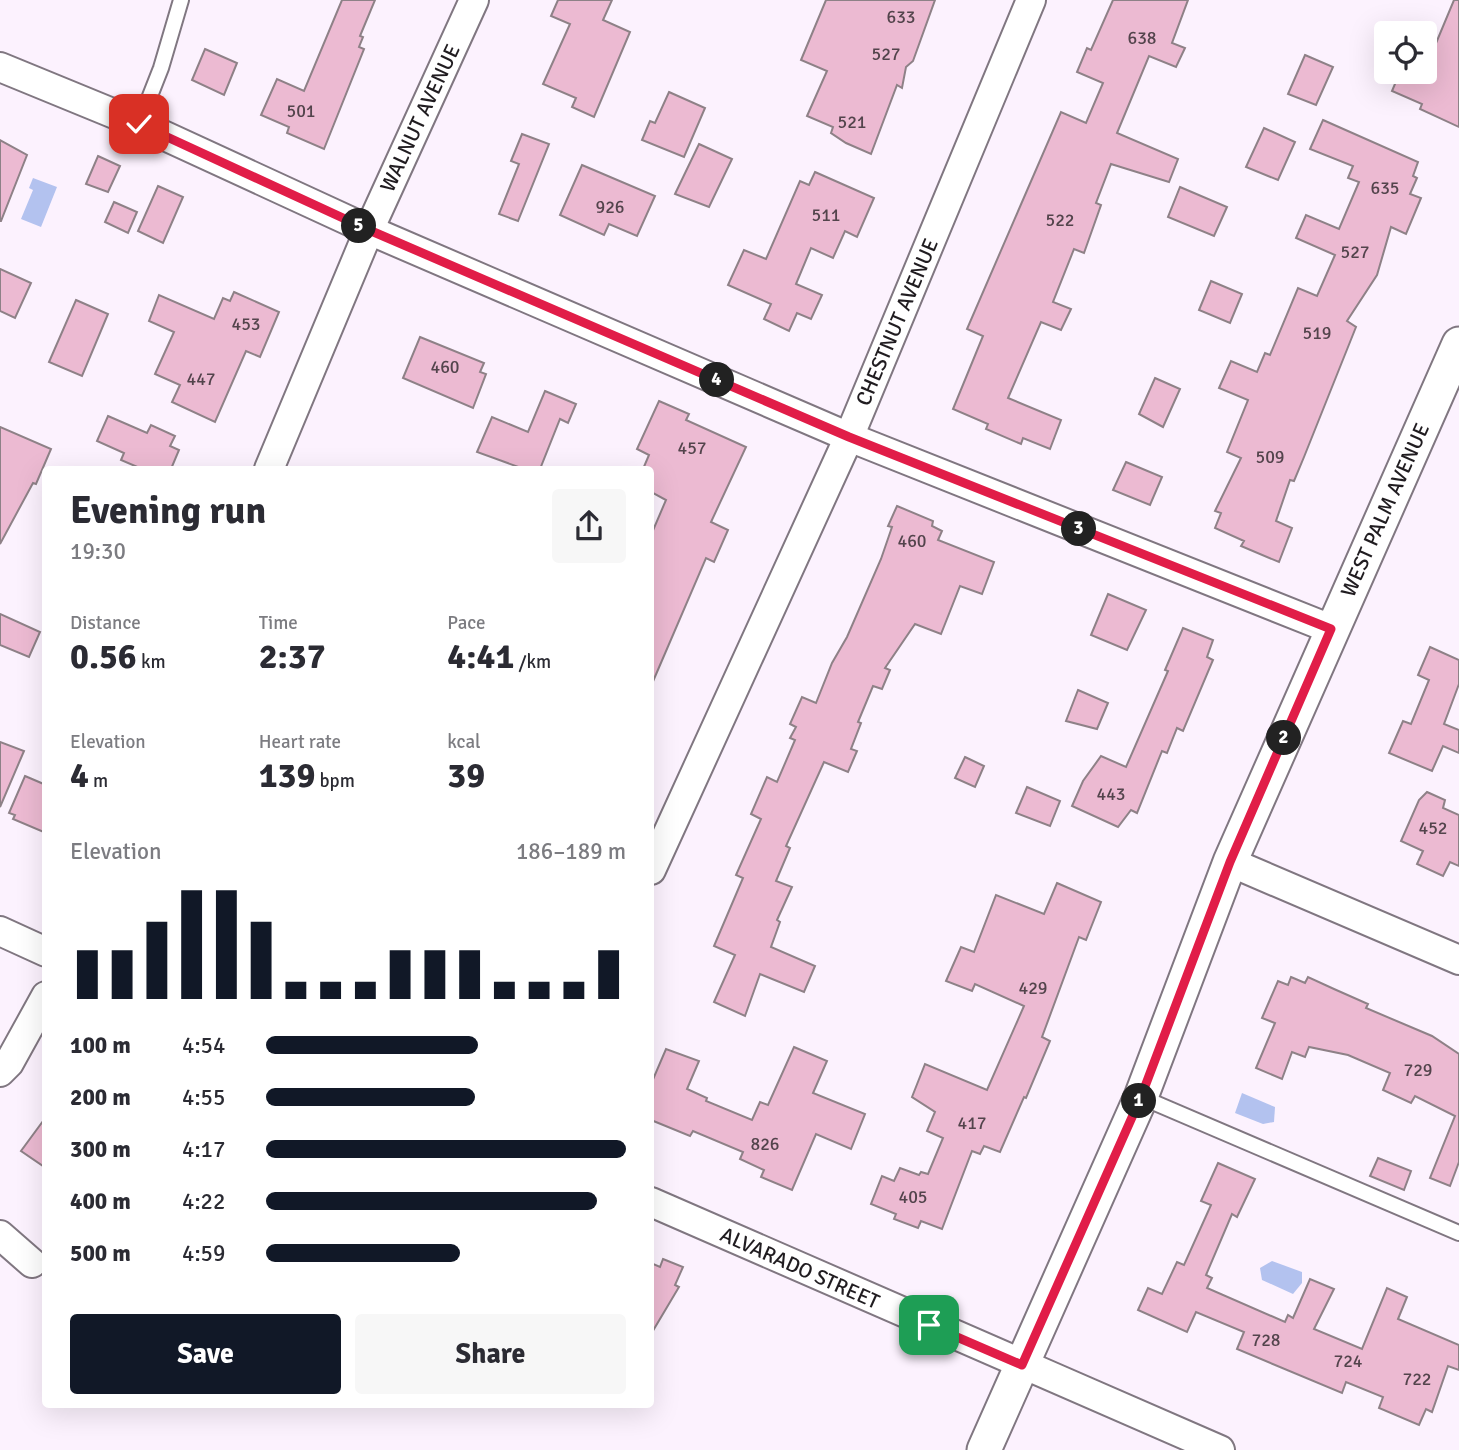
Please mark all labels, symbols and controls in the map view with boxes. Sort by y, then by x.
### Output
house number: 633 [886,6,916,28]
map controls [1374,21,1437,84]
button: locate [1374,21,1437,84]
house number: 638 [1127,27,1157,49]
street label: WALNUT AVENUE [374,40,466,196]
house number: 527 [871,43,901,65]
pin [109,94,169,154]
house number: 501 [286,100,316,122]
icon: check [120,105,158,143]
house number: 521 [837,111,867,133]
house number: 635 [1370,177,1400,199]
house number: 926 [595,196,625,218]
house number: 511 [811,204,841,226]
pin: 5 [342,208,376,244]
house number: 522 [1045,209,1075,231]
text: 5 [353,213,364,237]
street label: CHESTNUT AVENUE [850,234,944,410]
house number: 527 [1340,241,1370,263]
house number: 453 [231,313,261,335]
house number: 519 [1302,322,1332,344]
house number: 460 [430,356,460,378]
pin: 4 [700,362,734,398]
text: 4 [711,367,722,391]
house number: 447 [186,368,216,390]
street label: WEST PALM AVENUE [1335,419,1435,601]
house number: 457 [677,437,707,459]
house number: 509 [1255,446,1285,468]
text: Evening run [70,487,266,534]
button: share [552,489,626,563]
pin: 3 [1062,512,1096,546]
text: 3 [1073,516,1084,540]
house number: 460 [897,530,927,552]
text: 19:30 [70,537,126,566]
text: Distance [70,611,141,635]
text: Time [259,611,298,635]
text: Pace [447,611,486,635]
text: 0.56 [70,635,137,678]
text: 2:37 [259,635,326,678]
text: 4:41 [447,635,514,678]
text: km [137,650,166,674]
text: /km [514,650,551,674]
pin: 2 [1266,720,1302,756]
text: 2 [1278,725,1289,749]
text: Elevation [70,730,146,754]
text: Heart rate [259,730,341,754]
text: kcal [447,730,481,754]
text: 4 [70,754,89,797]
text: 139 [259,754,315,797]
text: 39 [447,754,485,797]
text: m [89,769,108,793]
text: bpm [315,769,355,793]
house number: 443 [1096,783,1126,805]
house number: 452 [1418,817,1448,839]
text: Elevation [70,837,162,866]
text: 186–189 m [516,837,626,866]
house number: 429 [1018,977,1048,999]
text: 100 m [70,1031,131,1060]
text: 4:54 [182,1031,225,1060]
house number: 729 [1403,1059,1433,1081]
text: 200 m [70,1083,131,1112]
text: 4:55 [182,1083,225,1112]
pin: 1 [1122,1084,1156,1118]
text: 1 [1133,1088,1144,1112]
house number: 417 [957,1112,987,1134]
house number: 826 [750,1133,780,1155]
text: 300 m [70,1135,131,1164]
text: 4:17 [182,1135,225,1164]
house number: 405 [898,1186,928,1208]
text: 400 m [70,1187,131,1216]
text: 4:22 [182,1187,225,1216]
street label: ALVARADO STREET [716,1221,884,1315]
text: 500 m [70,1239,131,1268]
text: 4:59 [182,1239,225,1268]
pin [899,1295,959,1355]
icon: arrive [910,1306,948,1344]
button: Save [70,1314,341,1394]
button: Share [355,1314,626,1394]
house number: 728 [1251,1329,1281,1351]
house number: 724 [1333,1350,1363,1372]
house number: 722 [1402,1368,1432,1390]

